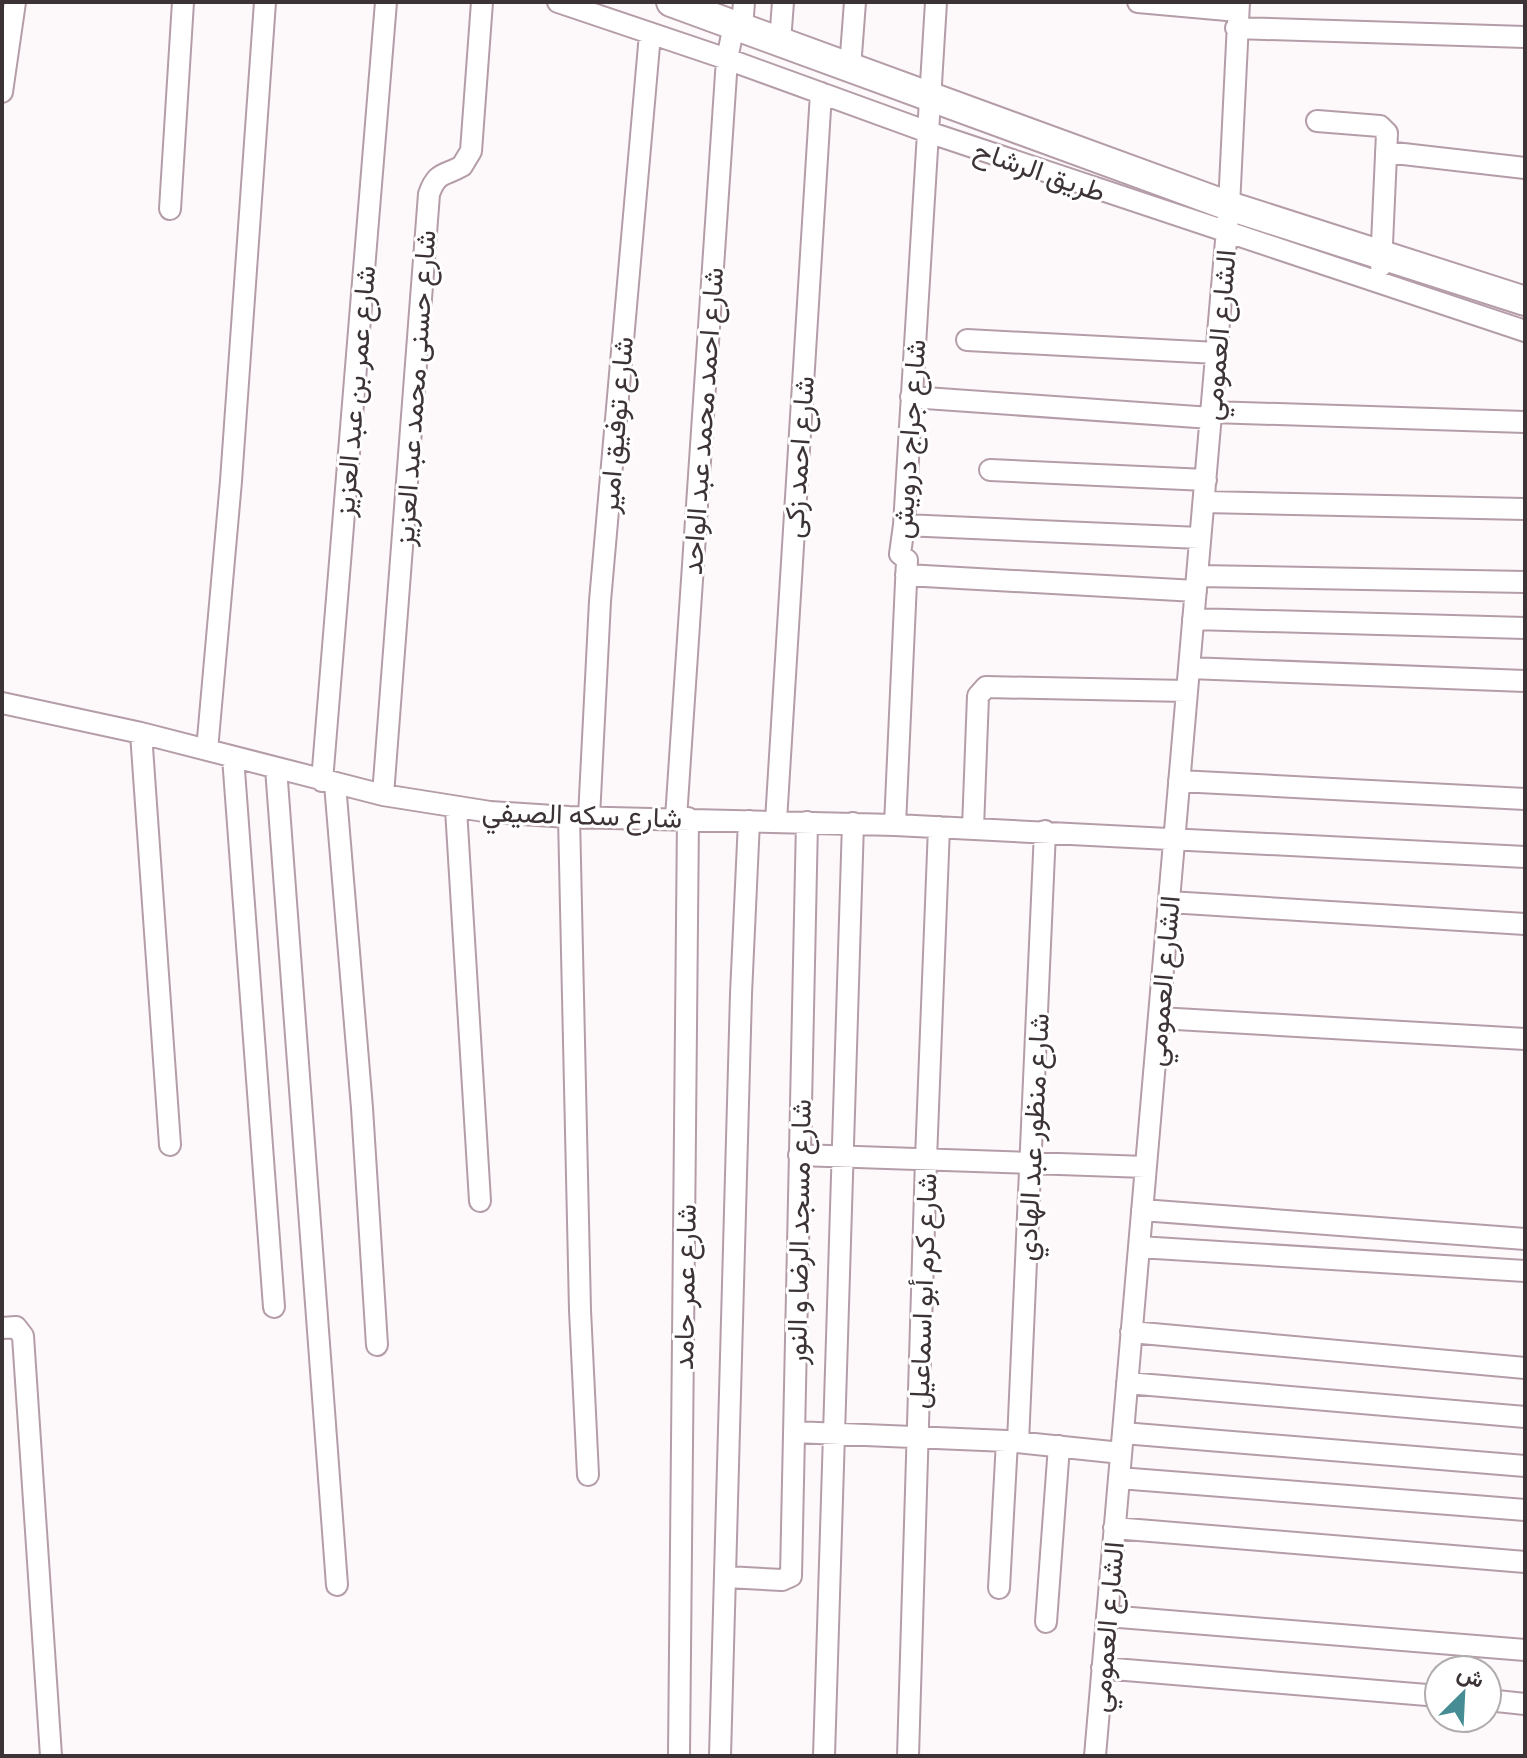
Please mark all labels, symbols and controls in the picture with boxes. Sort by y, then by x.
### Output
street label: طريق الرشاح [968,127,1112,213]
street label: شارع حسنى محمد عبد العزيز [381,228,447,549]
street label: الشارع العمومي [1189,248,1249,422]
street label: شارع عمر بن عبد العزيز [322,264,386,519]
street label: شارع احمد محمد عبد الواحد [670,266,734,576]
street label: شارع توفيق امير [586,335,644,516]
street label: شارع جراج درويش [880,338,936,540]
street label: شارع احمد زكى [771,374,825,540]
street label: شارع سكه الصيفي [481,789,683,841]
street label: الشارع العمومي [1133,894,1193,1068]
street label: شارع منظور عبد الهادي [1004,1012,1062,1262]
street label: شارع مسجد الرضا و النور [774,1099,822,1366]
street label: شارع كرم أبو اسماعيل [896,1172,948,1410]
street label: شارع عمر حامد [661,1204,707,1370]
street label: الشارع العمومي [1077,1540,1137,1714]
north arrow [1423,1654,1503,1734]
text: ش [1452,1655,1490,1697]

